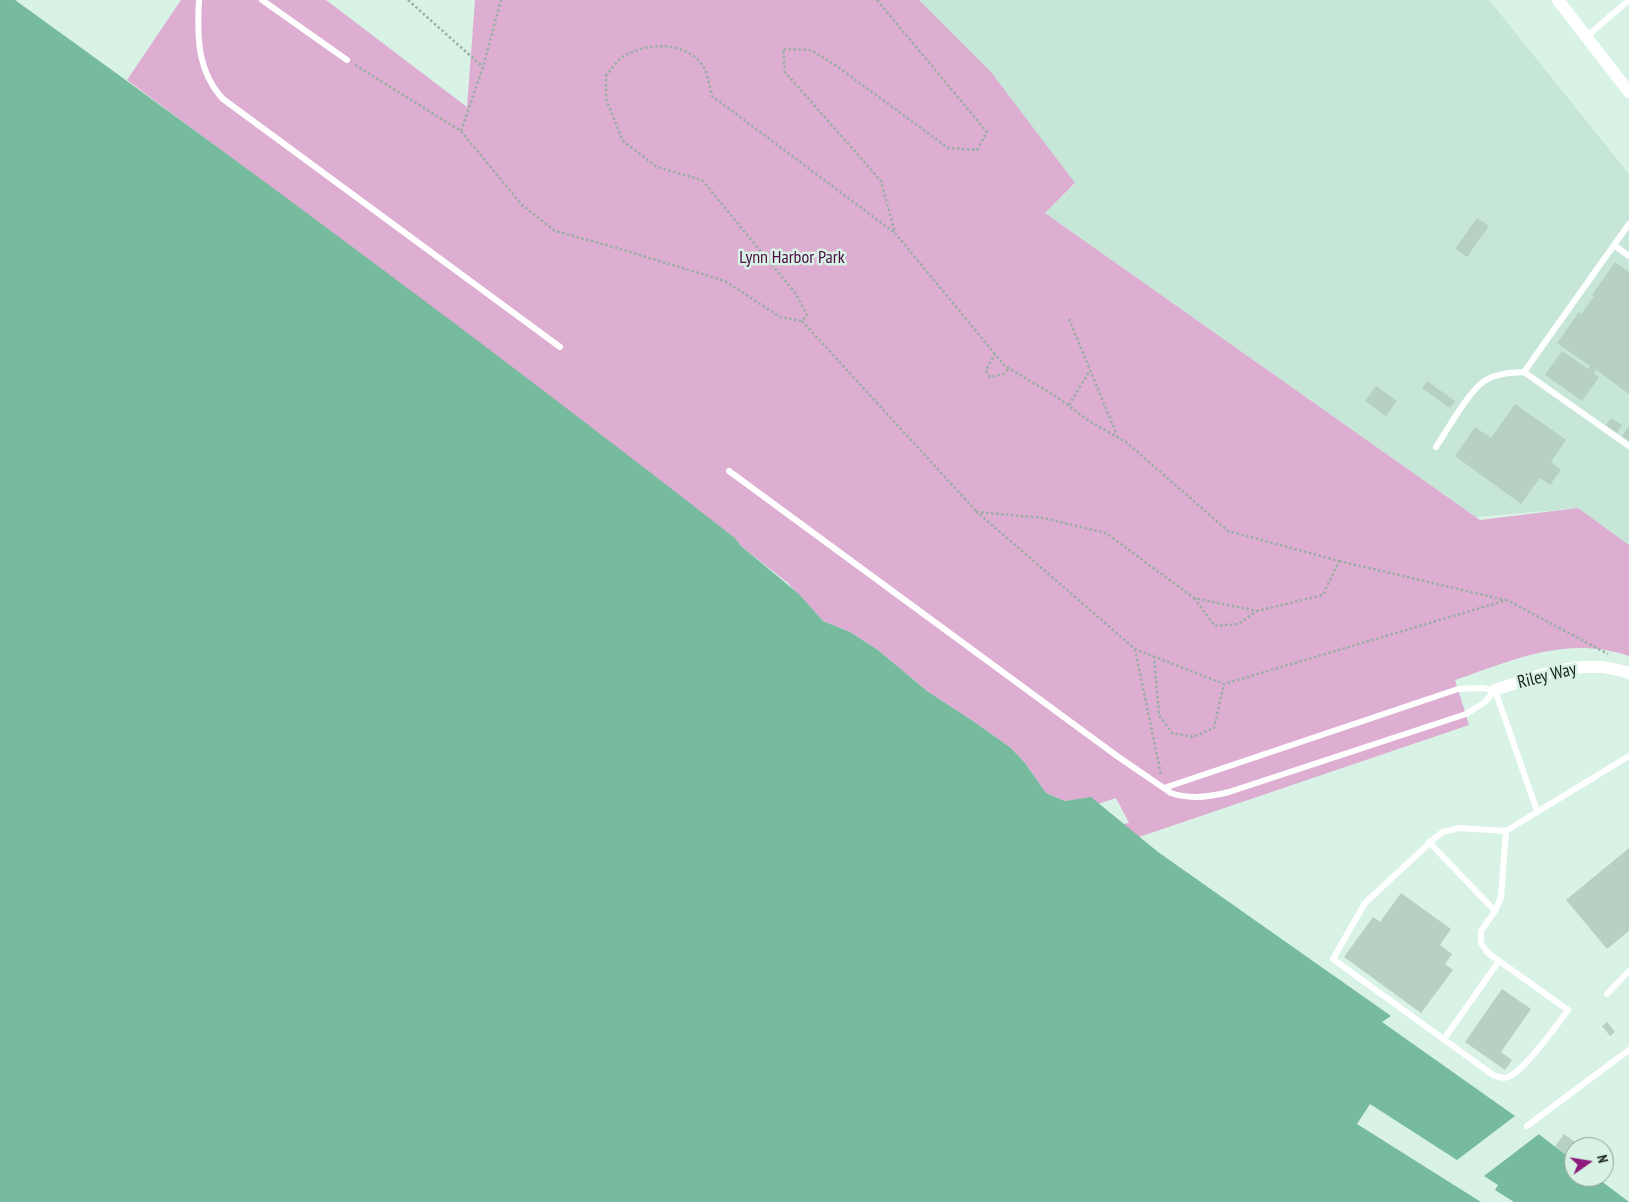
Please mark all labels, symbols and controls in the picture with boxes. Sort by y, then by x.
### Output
park label: Lynn Harbor Park [739,247,845,269]
street label: Riley Way [1515,658,1579,694]
north arrow [1564,1137,1614,1187]
text: N [1593,1153,1612,1165]

